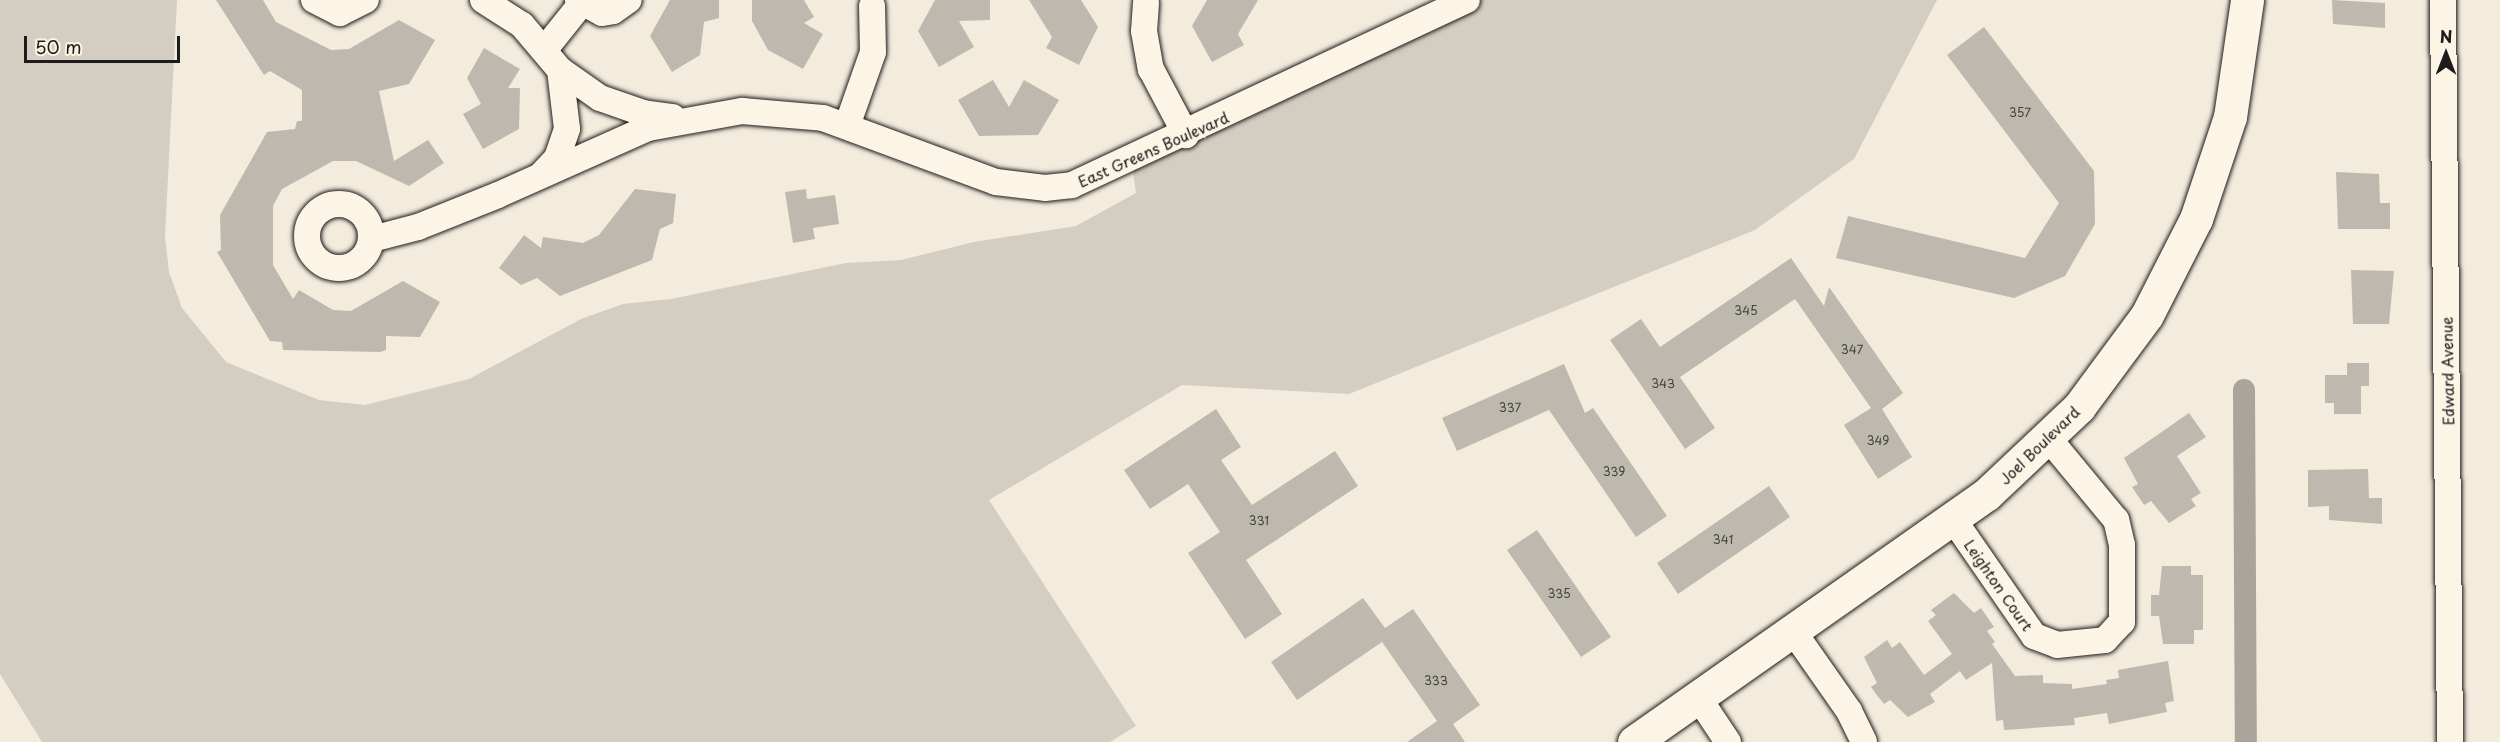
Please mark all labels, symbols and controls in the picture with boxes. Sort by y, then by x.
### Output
scale bar [27,24,183,62]
north arrow [2416,24,2476,84]
text: N [2440,24,2452,48]
text: 50 m [35,33,82,60]
house number: 357 [2009,106,2031,120]
street label: East Greens Boulevard [1074,107,1232,191]
house number: 345 [1734,304,1758,318]
street label: Edward Avenue [2437,316,2457,426]
house number: 347 [1841,343,1863,357]
house number: 343 [1651,377,1675,391]
house number: 337 [1499,401,1521,415]
street label: Joel Boulevard [1995,402,2083,488]
house number: 349 [1867,434,1889,448]
house number: 339 [1603,465,1625,479]
house number: 331 [1249,514,1269,528]
house number: 341 [1713,533,1733,547]
street label: Leighton Court [1961,536,2037,634]
house number: 335 [1547,587,1571,601]
house number: 333 [1424,674,1448,688]

